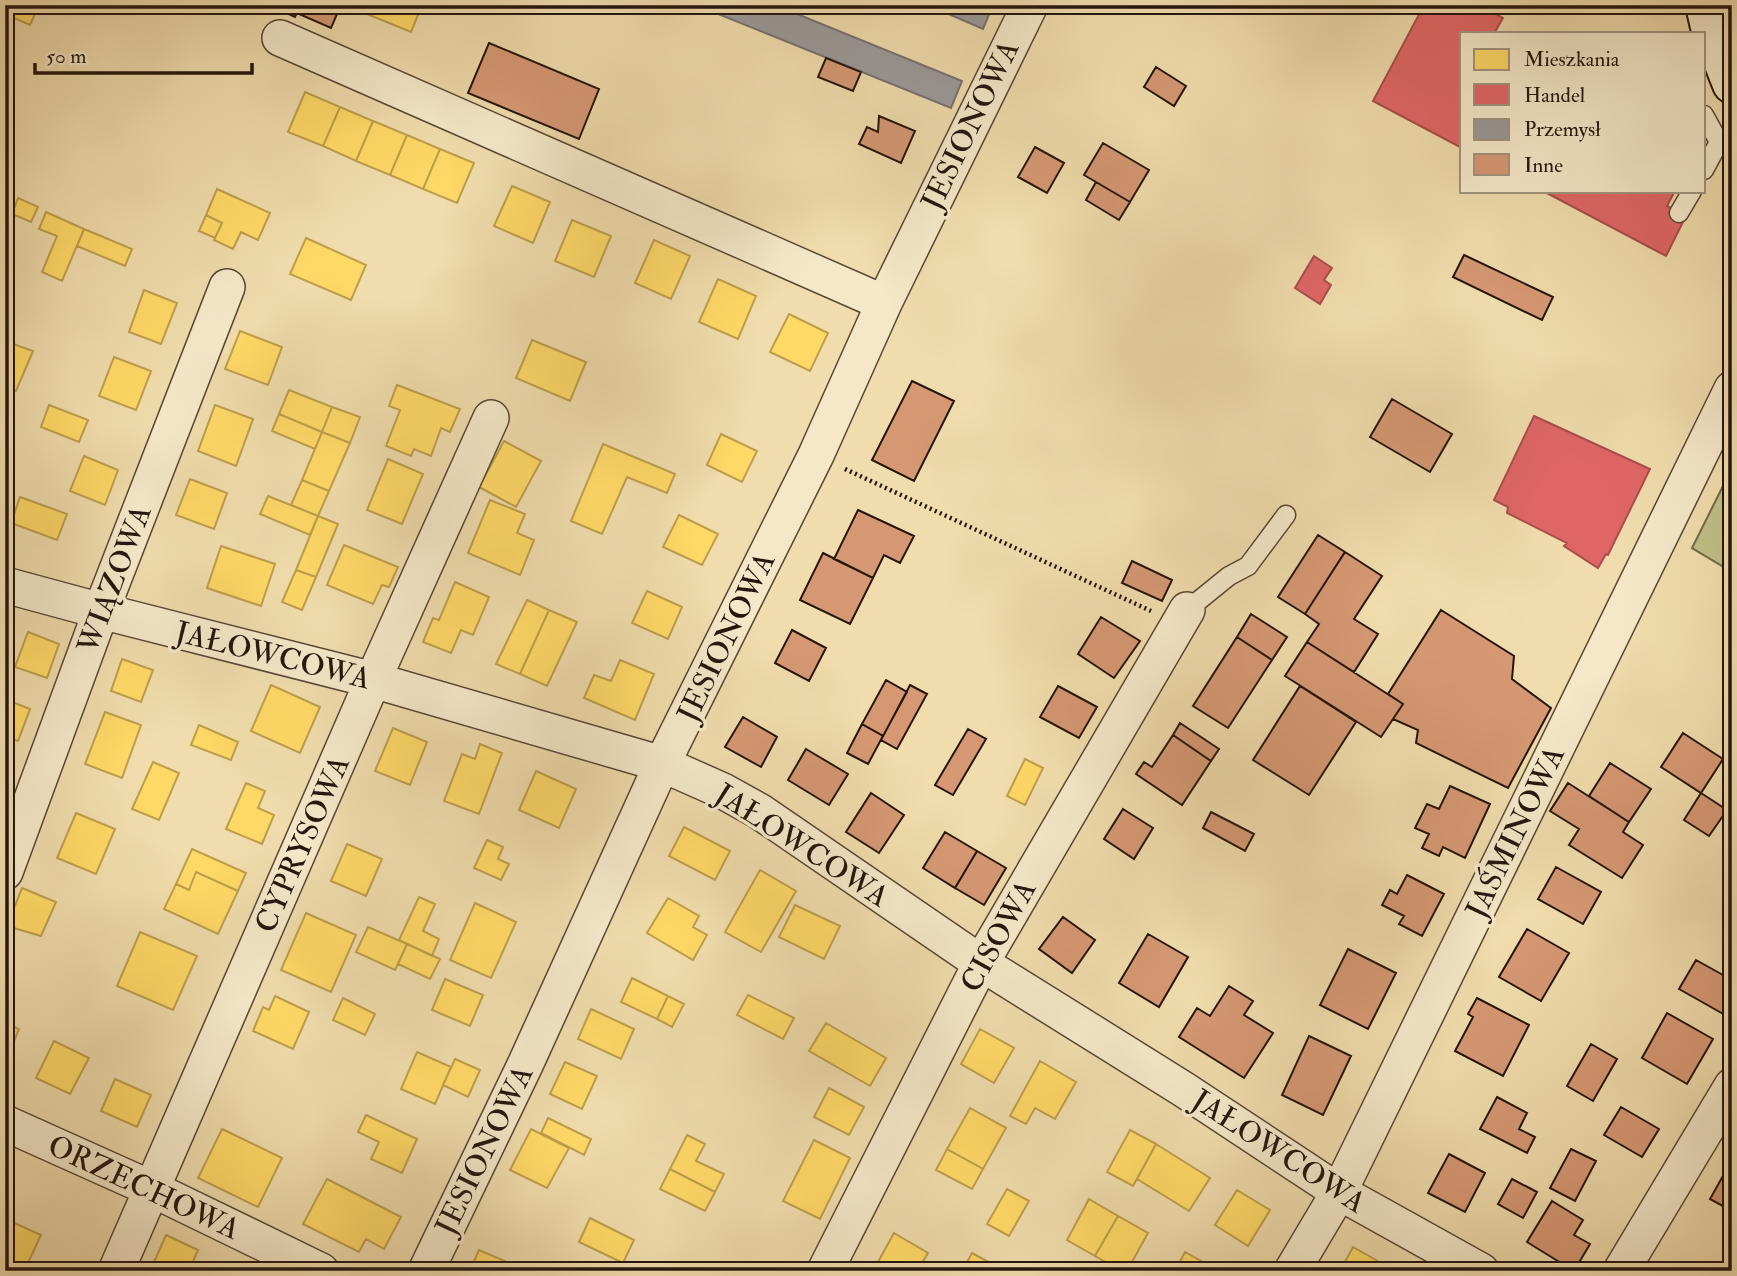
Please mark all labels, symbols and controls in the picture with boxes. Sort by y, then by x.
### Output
scale bar [35,32,252,76]
legend [1460,32,1706,192]
street label: JESIONOWA [913,34,1027,217]
text: 50 m [46,43,87,70]
text: Mieszkania [1524,46,1620,73]
text: Handel [1524,82,1586,109]
text: Przemysł [1524,116,1601,143]
text: Inne [1524,152,1563,179]
street label: WIĄZOWA [69,500,160,659]
street label: JESIONOWA [669,546,783,729]
street label: JAŁOWCOWA [170,613,374,698]
street label: JAŚMINOWA [1457,740,1573,925]
street label: CYPRYSOWA [247,750,358,938]
street label: JAŁOWCOWA [707,775,896,915]
street label: CISOWA [953,874,1044,999]
street label: JESIONOWA [427,1059,541,1242]
street label: JAŁOWCOWA [1184,1081,1373,1221]
street label: ORZECHOWA [42,1127,246,1248]

